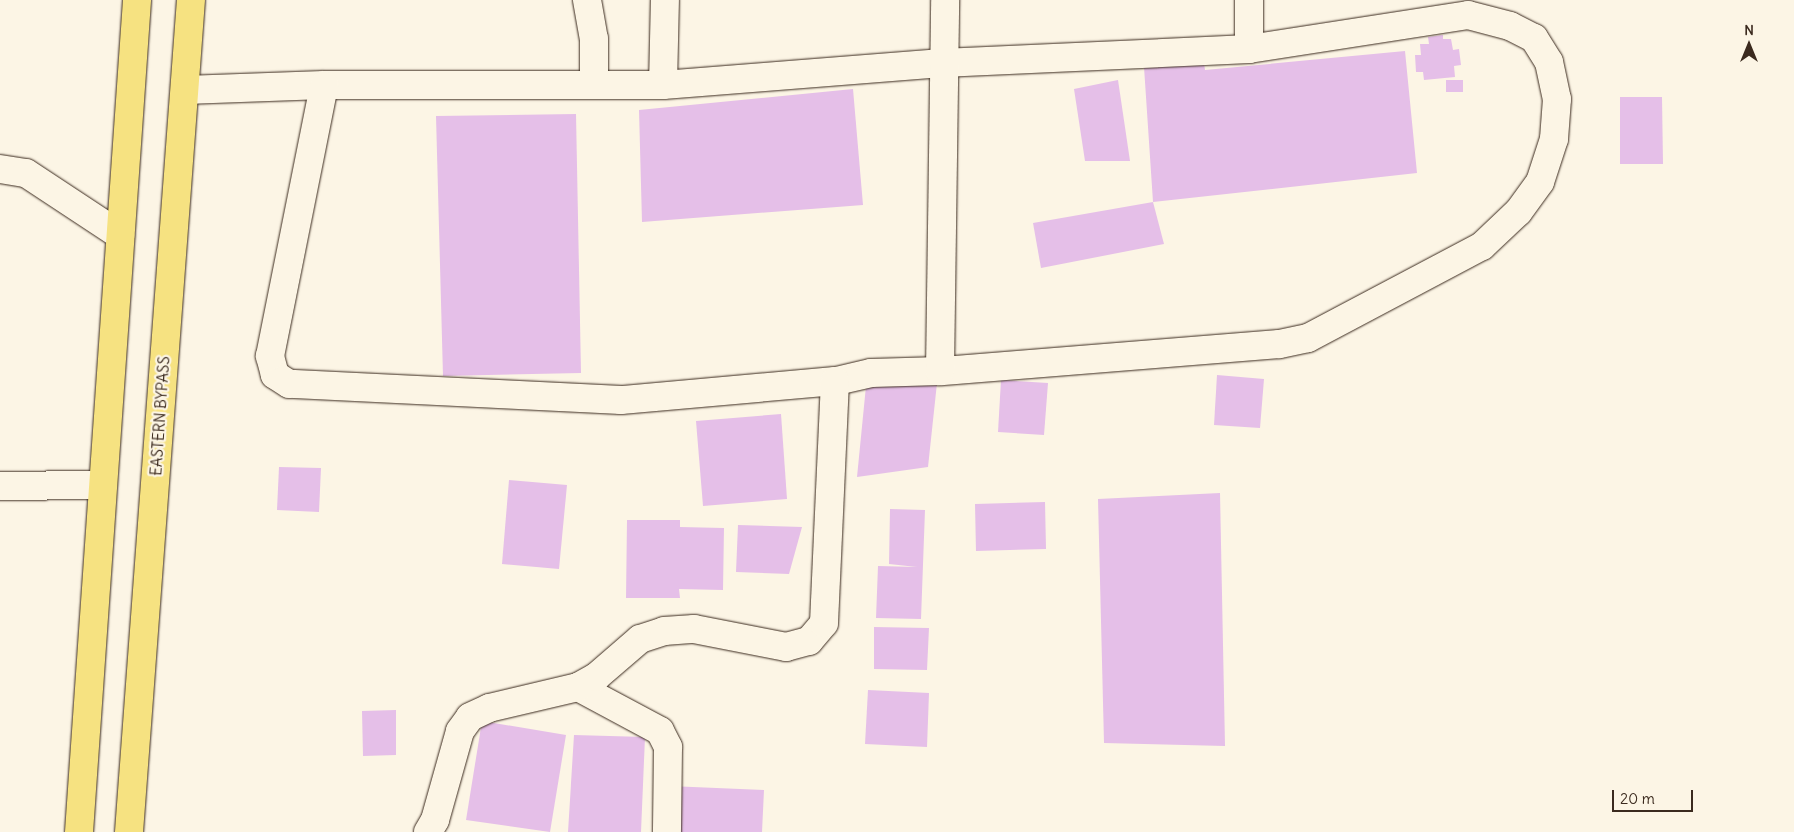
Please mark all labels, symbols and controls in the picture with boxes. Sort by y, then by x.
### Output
north arrow [1724,20,1774,70]
text: N [1744,21,1754,39]
street label: EASTERN BYPASS [147,356,173,476]
scale bar [1614,780,1695,812]
text: 20 m [1620,789,1655,808]

